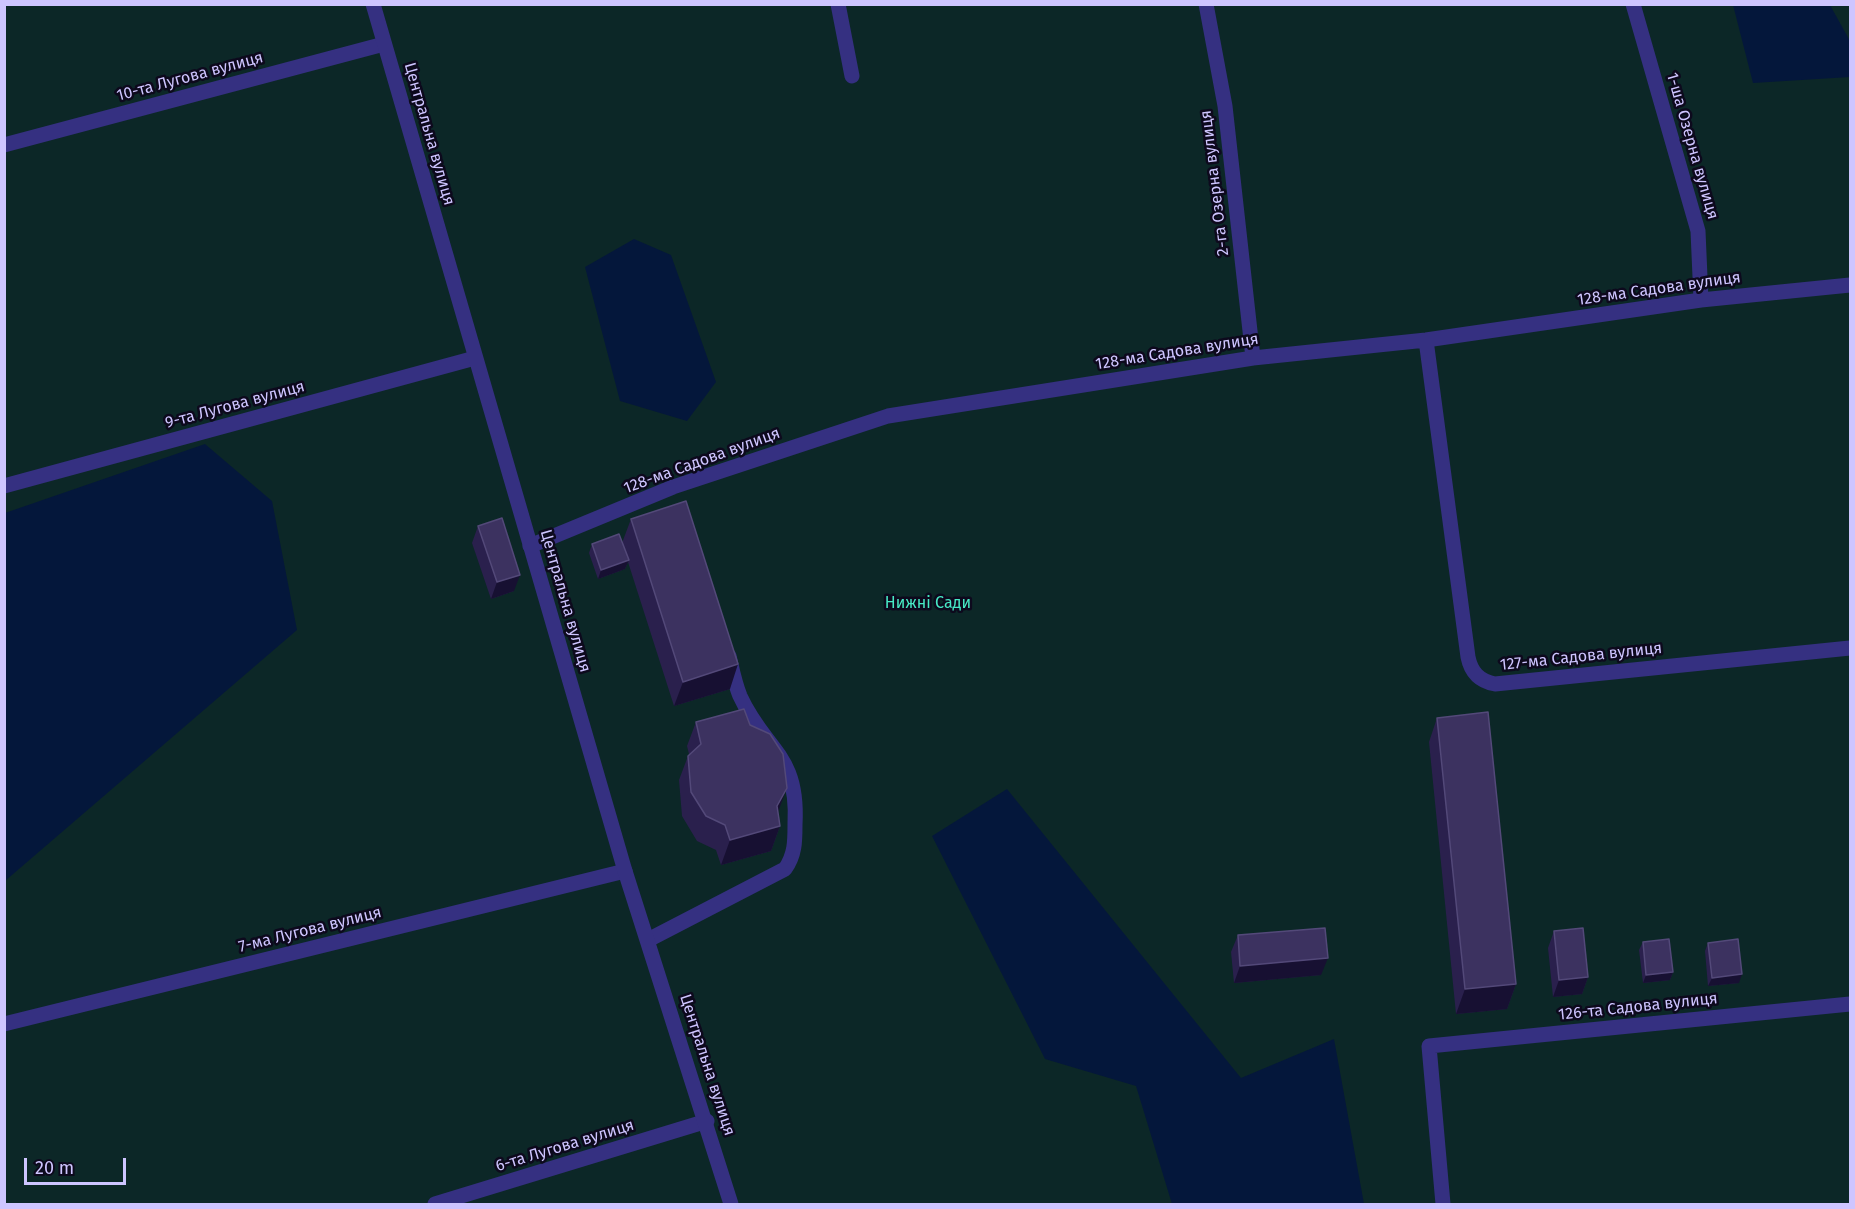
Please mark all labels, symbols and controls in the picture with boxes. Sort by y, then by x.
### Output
street label: 10-та Лугова вулиця [115,48,265,106]
street label: Центральна вулиця [399,60,459,208]
street label: 1-ша Озерна вулиця [1662,70,1722,222]
street label: 2-га Озерна вулиця [1197,109,1233,257]
street label: 128-ма Садова вулиця [1576,268,1742,310]
street label: 128-ма Садова вулиця [1094,330,1260,374]
street label: 9-та Лугова вулиця [163,377,307,433]
street label: 128-ма Садова вулиця [621,424,783,498]
street label: Центральна вулиця [535,527,595,675]
park label: Нижні Сади [885,594,971,614]
street label: 127-ма Садова вулиця [1499,639,1663,675]
street label: 7-ма Лугова вулиця [236,903,384,957]
street label: 126-та Садова вулиця [1557,989,1719,1025]
street label: Центральна вулиця [675,992,739,1138]
street label: 6-та Лугова вулиця [493,1116,637,1176]
scale bar [27,1146,129,1184]
text: 20 m [35,1157,74,1179]

